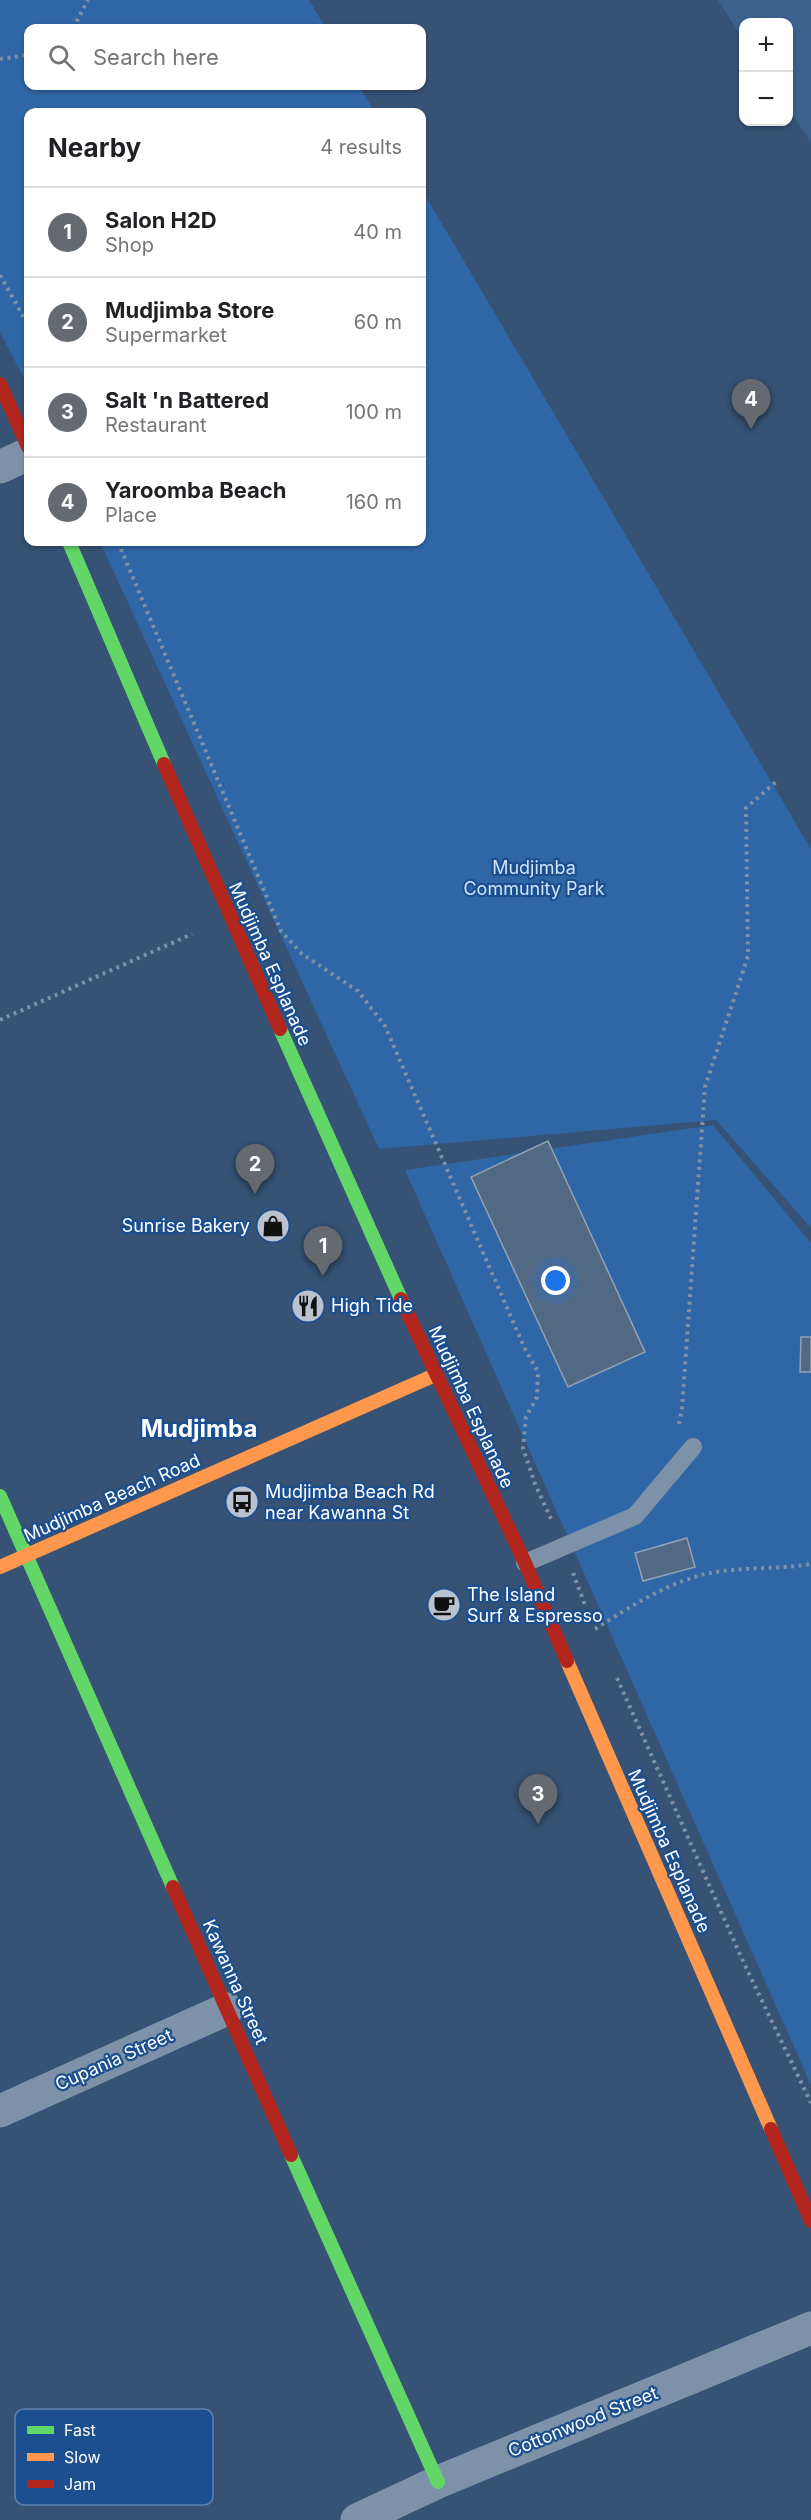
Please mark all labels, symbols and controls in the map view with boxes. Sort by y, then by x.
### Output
map controls [739,18,793,126]
button: + [739,18,793,72]
search box [24,24,426,90]
icon: search [45,41,78,74]
text: Search here [93,44,219,70]
button: − [739,72,793,126]
text: Nearby [48,132,141,163]
text: 4 results [320,135,402,159]
text: Salon H2D [105,207,217,233]
text: 1 [63,220,72,244]
text: 40 m [353,220,402,244]
text: Shop [105,233,154,257]
text: Mudjimba Store [105,297,274,323]
text: 2 [61,310,74,334]
text: 60 m [354,310,402,334]
text: Supermarket [105,323,227,347]
pin: 4 [732,380,771,429]
text: Salt 'n Battered [105,387,269,413]
text: 3 [61,400,74,424]
text: 100 m [345,400,402,424]
text: Restaurant [105,413,207,437]
text: Yaroomba Beach [105,477,286,503]
text: 4 [61,490,74,514]
text: 160 m [346,490,402,514]
text: Place [105,503,157,527]
park label: Mudjimba Community Park [463,857,605,899]
street label: Mudjimba Esplanade [225,879,316,1049]
pin: 2 [236,1144,274,1194]
shop icon: Sunrise Bakery [255,1208,291,1244]
place label: Sunrise Bakery [122,1215,250,1236]
pin: 1 [304,1226,342,1276]
your location [541,1266,570,1295]
restaurant icon: High Tide [290,1288,326,1324]
place label: High Tide [331,1295,413,1316]
street label: Mudjimba Esplanade [425,1322,518,1491]
district label: Mudjimba [141,1414,257,1443]
street label: Mudjimba Beach Road [20,1449,203,1546]
place label: Mudjimba Beach Rd near Kawanna St [265,1481,435,1523]
bus stop icon: Mudjimba Beach Rd near Kawanna St [224,1484,260,1520]
place label: The Island Surf & Espresso [467,1584,603,1626]
cafe icon: The Island Surf & Espresso [426,1587,462,1623]
street label: Mudjimba Esplanade [624,1766,715,1936]
pin: 3 [518,1774,558,1824]
street label: Kawanna Street [199,1916,272,2047]
street label: Cupania Street [52,2024,176,2095]
street label: Cottonwood Street [505,2382,661,2461]
legend [15,2409,213,2505]
text: Fast [64,2420,96,2440]
text: Slow [64,2447,101,2467]
text: Jam [64,2474,96,2494]

